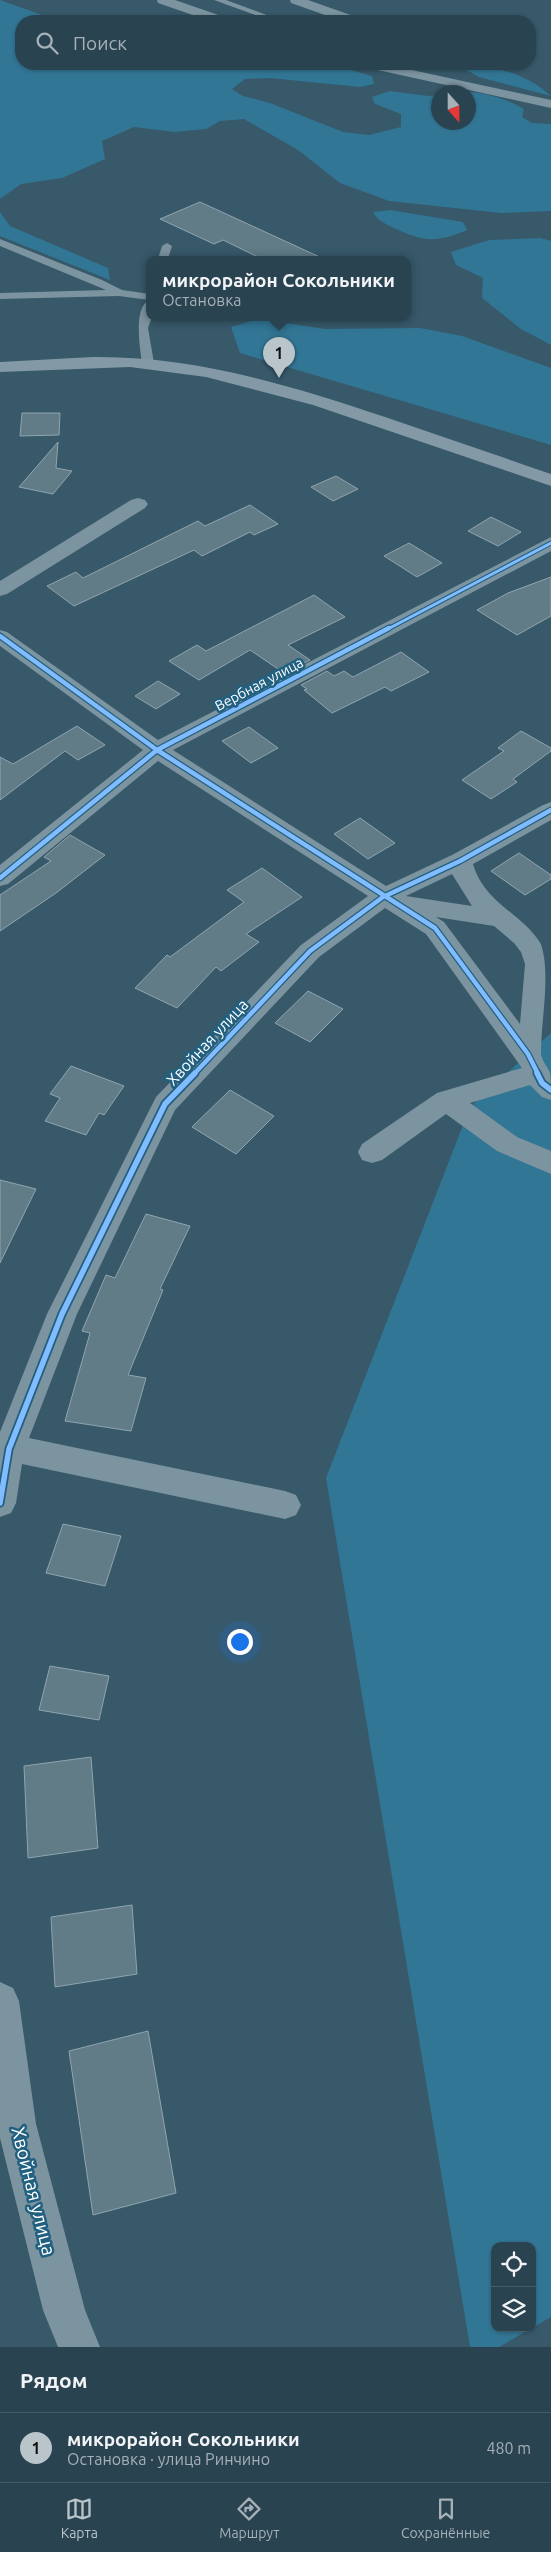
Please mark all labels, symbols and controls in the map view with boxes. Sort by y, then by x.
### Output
search box [15,15,536,70]
icon: search [33,29,61,57]
text: Поиск [73,32,127,54]
north arrow [431,85,476,130]
popup [146,256,411,321]
text: микрорайон Сокольники [162,269,395,291]
text: Остановка [162,291,242,309]
pin: 1 [263,337,295,378]
street label: Вербная улица [212,654,306,714]
street label: Хвойная улица [163,995,251,1089]
your location [227,1629,253,1655]
street label: Хвойная улица [7,2124,61,2258]
map controls [491,2242,536,2332]
button: locate [491,2242,536,2287]
button: layers [491,2287,536,2332]
text: Рядом [20,2368,88,2392]
text: микрорайон Сокольники [67,2428,300,2450]
text: 1 [31,2439,41,2457]
text: 480 m [486,2439,531,2457]
text: Остановка · улица Ринчино [67,2450,270,2468]
tab: Карта [61,2495,98,2541]
tab: Маршрут [219,2495,280,2541]
tab: Сохранённые [401,2495,490,2541]

